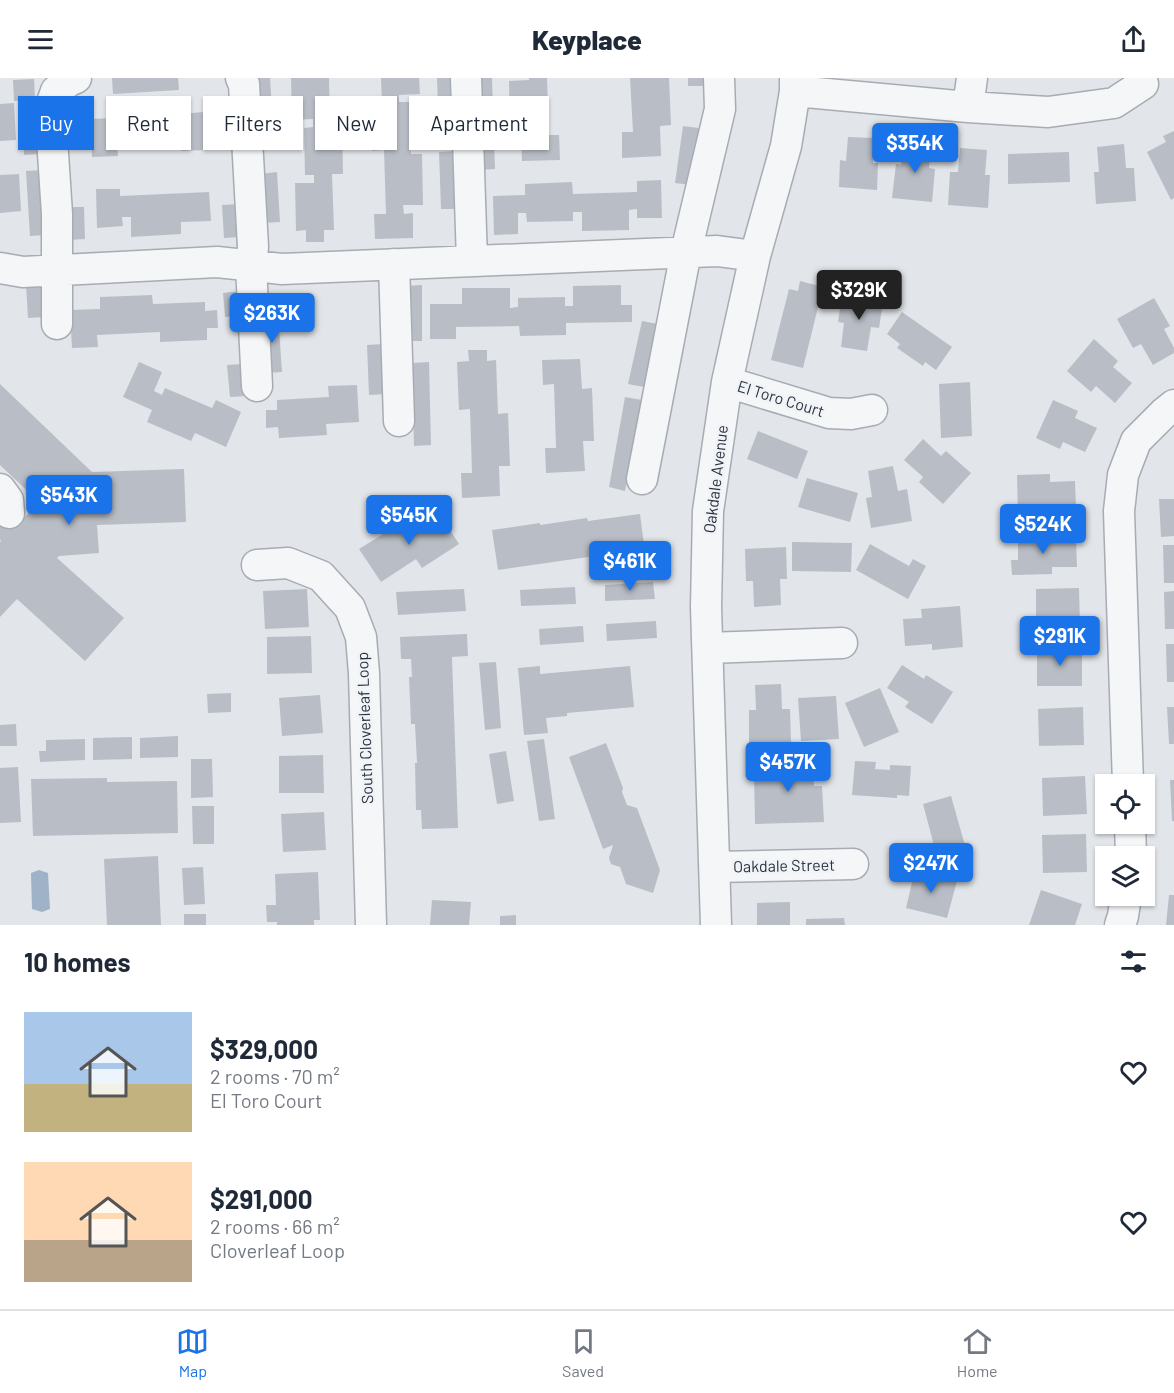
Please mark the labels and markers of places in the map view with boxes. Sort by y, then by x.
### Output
pin: $354K [873,123,957,174]
pin: $329K [817,270,901,321]
pin: $263K [230,293,314,344]
pin: $543K [27,475,111,526]
pin: $545K [367,495,451,546]
pin: $524K [1001,504,1085,555]
pin: $461K [588,541,672,592]
pin: $291K [1018,616,1102,667]
pin: $457K [746,742,830,793]
pin: $247K [889,843,973,894]

